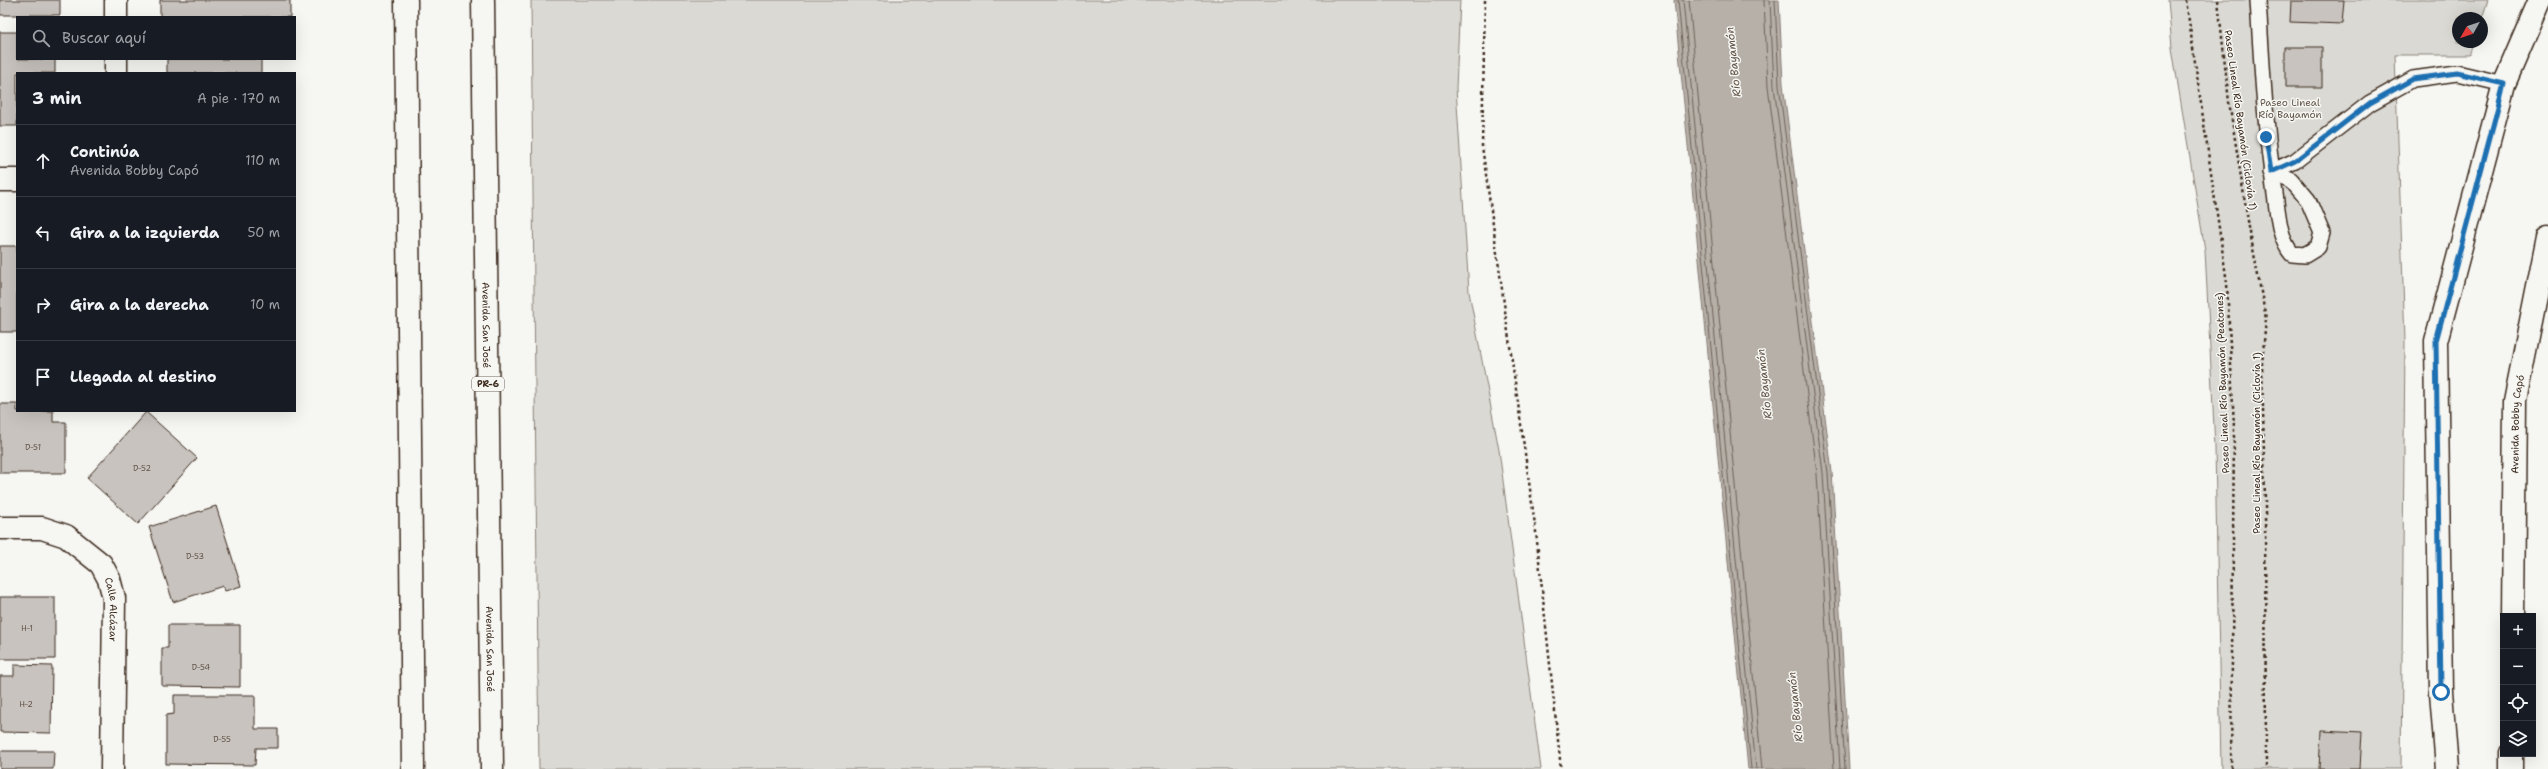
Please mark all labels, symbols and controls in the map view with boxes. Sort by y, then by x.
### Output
north arrow [2452,12,2488,48]
search box [16,16,296,60]
water label: Río Bayamón [1722,26,1745,98]
icon: search [30,27,52,49]
text: Buscar aquí [62,28,146,48]
street label: Paseo Lineal Río Bayamón (Ciclovía 1) [2221,29,2260,211]
text: 3 min [32,87,82,109]
text: A pie · 170 m [197,90,280,107]
park label: Paseo Lineal Río Bayamón [2258,96,2322,121]
route end [2257,128,2275,146]
text: Continúa [70,142,139,162]
icon: ahead [32,150,54,172]
text: 110 m [245,152,280,169]
text: Avenida Bobby Capó [70,162,199,179]
icon: left [32,222,54,244]
text: Gira a la izquierda [70,223,219,243]
text: 50 m [247,224,280,241]
street label: Avenida San José [479,282,493,368]
street label: Paseo Lineal Río Bayamón (Peatones) [2213,292,2232,474]
icon: right [32,294,54,316]
text: Gira a la derecha [70,295,209,315]
text: 10 m [250,296,280,313]
water label: Río Bayamón [1753,348,1776,420]
street label: Paseo Lineal Río Bayamón (Ciclovía 1) [2250,352,2263,534]
icon: arrive [32,366,54,388]
text: Llegada al destino [70,367,217,387]
street label: Avenida Bobby Capó [2508,374,2527,474]
road number: PR-6 [472,377,504,391]
house number: D-51 [25,442,41,453]
house number: D-52 [133,463,151,474]
house number: D-53 [186,551,204,562]
street label: Calle Alcázar [102,576,121,642]
street label: Avenida San José [483,606,497,692]
map controls [2500,613,2536,757]
button: + [2500,613,2536,649]
house number: H-1 [21,623,33,634]
button: − [2500,649,2536,685]
house number: D-54 [192,662,211,673]
water label: Río Bayamón [1784,671,1807,743]
route start [2432,683,2450,701]
button: locate [2500,685,2536,721]
house number: H-2 [19,699,33,710]
button: layers [2500,721,2536,757]
house number: D-55 [213,734,231,745]

